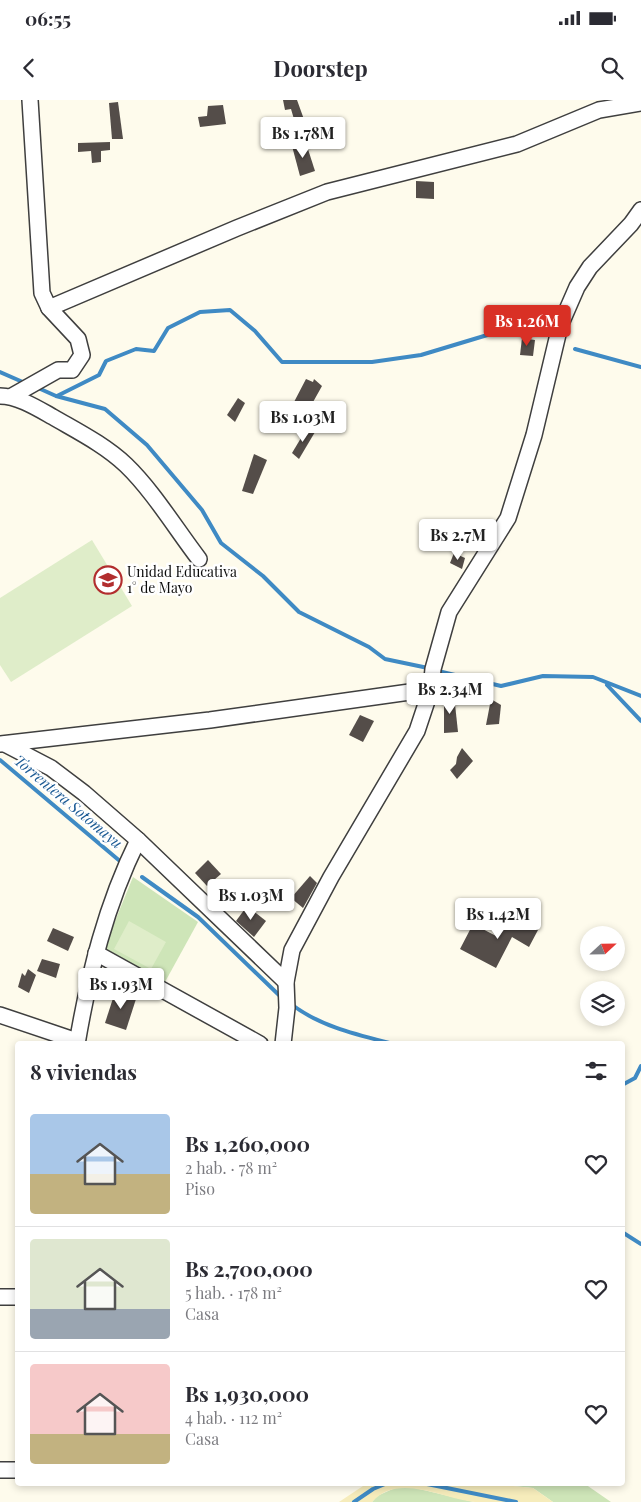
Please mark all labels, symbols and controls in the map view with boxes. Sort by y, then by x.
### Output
text: 06:55 [25,5,71,31]
text: Doorstep [273,53,368,83]
icon: back [15,54,43,82]
icon: search [598,54,626,82]
pin: Bs 1.78M [251,117,355,159]
text: Bs 1.78M [271,122,335,143]
pin: Bs 1.26M [475,304,579,347]
text: Bs 1.26M [495,310,559,331]
pin: Bs 1.03M [251,400,355,443]
text: Bs 1.03M [270,406,336,427]
pin: Bs 2.7M [412,518,504,561]
text: Bs 2.7M [430,524,486,545]
place label: Unidad Educativa 1° de Mayo [127,562,237,597]
school or university icon: Unidad Educativa 1° de Mayo [93,565,123,595]
pin: Bs 2.34M [398,672,502,715]
text: Bs 2.34M [417,678,483,699]
water label: Torrentera Sotomayu [10,750,127,853]
pin: Bs 1.03M [199,878,303,921]
text: Bs 1.03M [218,884,284,905]
pin: Bs 1.42M [446,898,550,940]
text: Bs 1.42M [466,903,530,924]
north arrow [580,926,625,971]
map controls [580,926,625,1026]
pin: Bs 1.93M [69,968,173,1010]
text: Bs 1.93M [89,973,153,994]
button: layers [580,981,625,1026]
text: 8 viviendas [30,1057,137,1085]
icon: filters [582,1057,610,1085]
text: Bs 1,260,000 [185,1129,310,1157]
icon: home [70,1134,130,1194]
icon: heart [582,1150,610,1178]
text: 2 hab. · 78 m² [185,1157,277,1178]
text: Piso [185,1178,215,1199]
text: Bs 2,700,000 [185,1254,313,1282]
icon: home [70,1259,130,1319]
icon: heart [582,1275,610,1303]
text: 5 hab. · 178 m² [185,1282,282,1303]
text: Casa [185,1303,219,1324]
text: Bs 1,930,000 [185,1379,309,1407]
icon: home [70,1384,130,1444]
icon: heart [582,1400,610,1428]
text: 4 hab. · 112 m² [185,1407,282,1428]
text: Casa [185,1428,219,1449]

